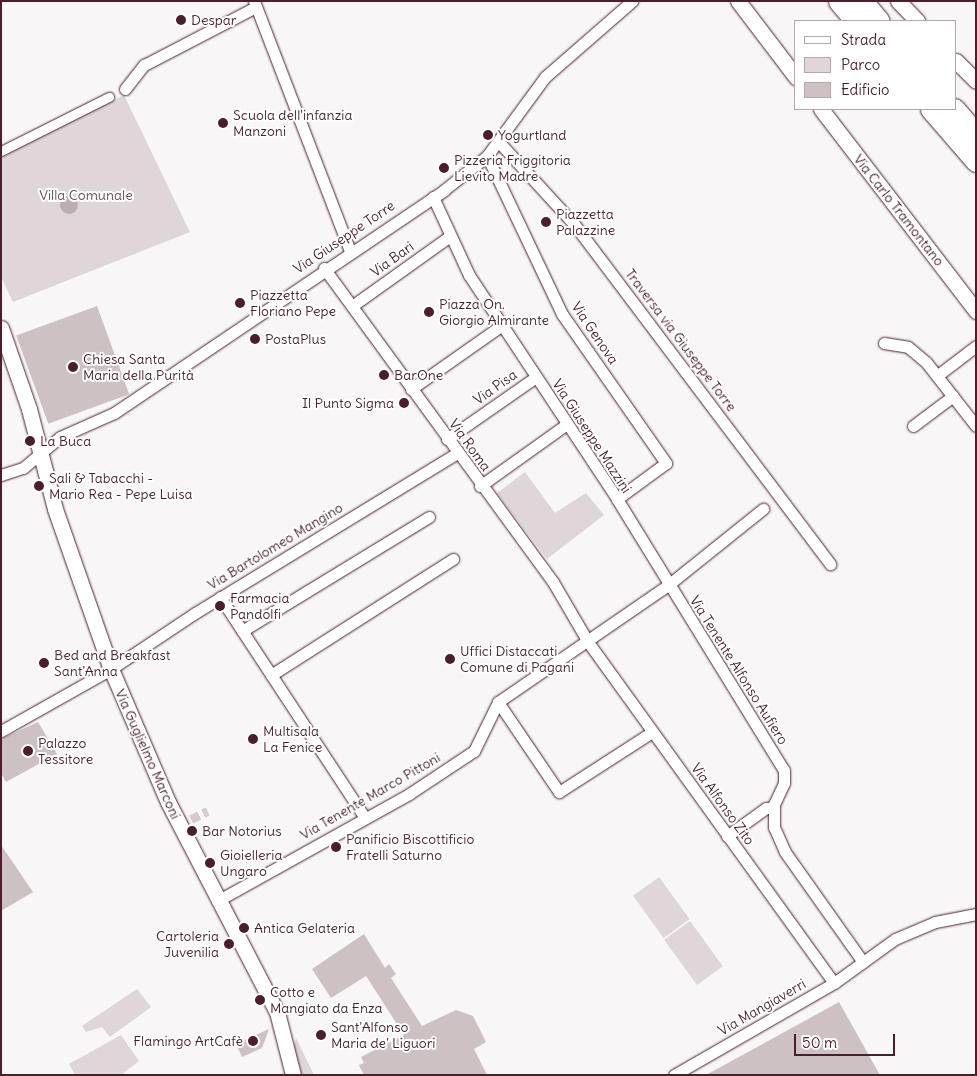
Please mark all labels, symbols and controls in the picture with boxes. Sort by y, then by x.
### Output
place label: Despar [191,12,237,28]
marker: Despar [175,14,187,26]
legend [794,20,957,110]
text: Strada [841,30,886,49]
text: Parco [841,55,880,74]
text: Edificio [841,80,889,99]
place label: Scuola dell'infanzia Manzoni [233,107,352,140]
marker: Scuola dell'infanzia Manzoni [217,117,229,129]
place label: Yogurtland [498,127,567,143]
marker: Yogurtland [482,129,494,141]
street label: Via Carlo Tramontano [850,151,948,269]
place label: Pizzeria Friggitoria Lievito Madre [454,152,571,184]
marker: Pizzeria Friggitoria Lievito Madre [438,162,450,174]
park label: Villa Comunale [39,187,133,203]
street label: Via Giuseppe Torre [290,197,398,277]
place label: Piazzetta Palazzine [556,206,615,238]
marker: Piazzetta Palazzine [540,216,552,228]
street label: Via Bari [367,238,417,280]
street label: Traversa via Giuseppe Torre [622,265,740,415]
place label: Piazzetta Floriano Pepe [250,287,336,320]
place label: Piazza On. Giorgio Almirante [439,296,549,328]
marker: Piazzetta Floriano Pepe [234,297,246,309]
street label: Via Genova [568,299,622,367]
marker: Piazza On. Giorgio Almirante [423,306,435,318]
place label: PostaPlus [265,331,326,347]
marker: PostaPlus [249,333,261,345]
place label: Chiesa Santa Maria della Purità [83,351,194,384]
marker: Chiesa Santa Maria della Purità [67,361,79,373]
street label: Via Pisa [470,366,520,408]
place label: BarOne [394,367,443,383]
marker: BarOne [378,369,390,381]
street label: Via Giuseppe Mazzini [549,376,635,496]
place label: Il Punto Sigma [302,395,394,411]
marker: Il Punto Sigma [398,397,410,409]
street label: Via Roma [446,416,494,474]
place label: La Buca [40,433,91,449]
marker: La Buca [24,435,36,447]
place label: Sali & Tabacchi - Mario Rea - Pepe Luisa [49,470,193,502]
marker: Sali & Tabacchi - Mario Rea - Pepe Luisa [33,480,45,492]
street label: Via Bartolomeo Mangino [204,499,346,593]
place label: Farmacia Pandolfi [230,590,289,622]
street label: Via Tenente Alfonso Aufiero [686,593,792,747]
marker: Farmacia Pandolfi [214,600,226,612]
place label: Uffici Distaccati Comune di Pagani [460,643,574,676]
place label: Bed and Breakfast Sant'Anna [54,647,171,680]
marker: Uffici Distaccati Comune di Pagani [444,653,456,665]
marker: Bed and Breakfast Sant'Anna [38,657,50,669]
street label: Via Guglielmo Marconi [112,686,184,822]
place label: Multisala La Fenice [263,723,322,756]
marker: Multisala La Fenice [247,733,259,745]
place label: Palazzo Tessitore [38,735,93,768]
marker: Palazzo Tessitore [22,745,34,757]
street label: Via Tenente Marco Pittoni [297,749,443,843]
street label: Via Alfonso Zito [688,760,758,848]
place label: Bar Notorius [202,823,282,839]
marker: Bar Notorius [186,825,198,837]
place label: Panificio Biscottificio Fratelli Saturno [346,831,474,864]
marker: Panificio Biscottificio Fratelli Saturno [330,841,342,853]
place label: Gioielleria Ungaro [220,847,282,880]
marker: Gioielleria Ungaro [204,857,216,869]
place label: Antica Gelateria [254,920,355,936]
marker: Antica Gelateria [238,922,250,934]
place label: Cartoleria Juvenilia [156,928,219,960]
marker: Cartoleria Juvenilia [223,938,235,950]
street label: Via Mangiaverri [715,975,809,1039]
place label: Cotto e Mangiato da Enza [270,984,383,1016]
marker: Cotto e Mangiato da Enza [254,994,266,1006]
place label: Sant'Alfonso Maria de' Liguori [331,1019,436,1052]
scale bar [797,1024,898,1056]
marker: Sant'Alfonso Maria de' Liguori [315,1029,327,1041]
place label: Flamingo ArtCafè [133,1033,243,1049]
text: 50 m [802,1033,837,1052]
marker: Flamingo ArtCafè [247,1035,259,1047]

